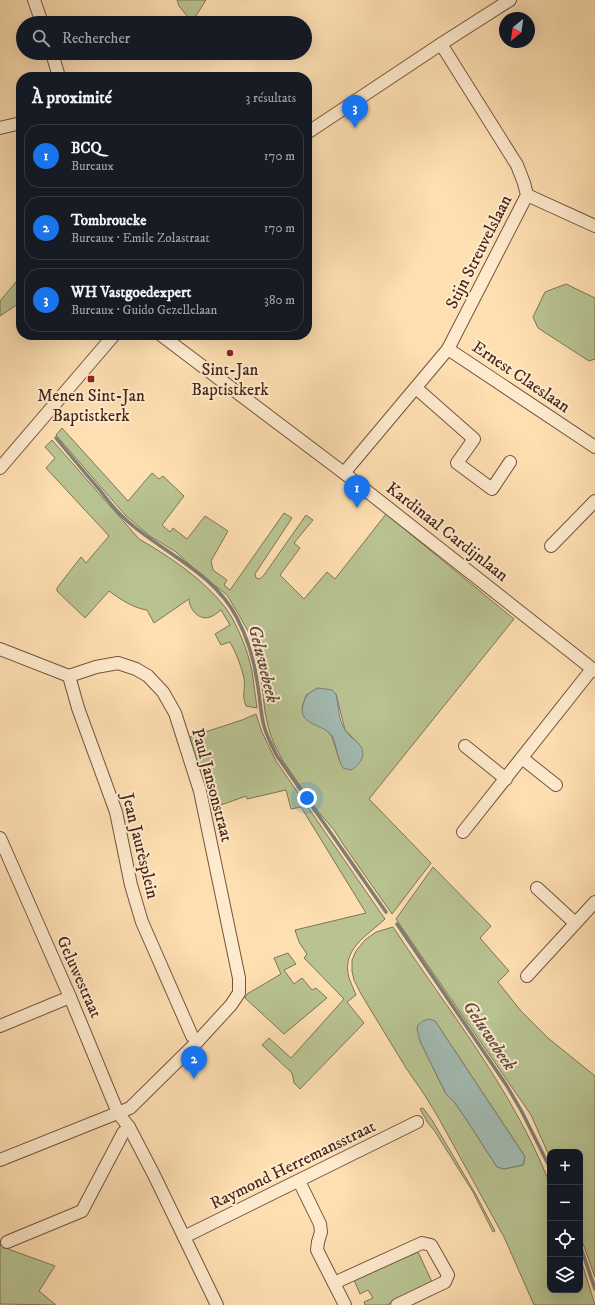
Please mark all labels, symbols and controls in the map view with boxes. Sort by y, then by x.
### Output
north arrow [499,12,535,48]
search box [16,16,312,60]
icon: search [30,27,52,49]
text: Rechercher [62,29,130,48]
text: À proximité [32,87,112,109]
text: 3 résultats [245,90,296,106]
pin: 3 [342,95,368,128]
text: BCQ [71,139,102,158]
text: 1 [44,148,48,164]
text: 170 m [264,148,295,164]
text: Bureaux [71,158,114,174]
street label: Stijn Streuvelslaan [441,191,517,313]
text: Tombroucke [71,211,146,230]
text: 2 [43,220,49,236]
text: 170 m [264,220,295,236]
text: Bureaux · Emile Zolastraat [71,230,210,246]
text: WH Vastgoedexpert [71,283,191,302]
text: 3 [44,292,48,308]
text: 380 m [264,292,295,308]
text: Bureaux · Guido Gezellelaan [71,302,217,318]
street label: Ernest Claeslaan [468,336,574,418]
marker: Sint-Jan Baptistkerk [225,348,235,358]
place label: Sint-Jan Baptistkerk [191,359,269,401]
marker: Menen Sint-Jan Baptistkerk [86,374,96,384]
place label: Menen Sint-Jan Baptistkerk [37,385,145,427]
pin: 1 [344,475,370,508]
street label: Kardinaal Cardijnlaan [381,477,513,587]
water label: Geluwebeek [243,623,283,706]
street label: Paul Jansonstraat [186,726,238,845]
your location [297,788,317,808]
street label: Jean Jaurèsplein [116,789,164,901]
street label: Geluwestraat [51,933,107,1022]
water label: Geluwebeek [458,997,521,1076]
pin: 2 [181,1046,207,1079]
street label: Raymond Herremansstraat [207,1115,380,1215]
map controls [547,1149,583,1293]
button: + [547,1149,583,1185]
button: − [547,1185,583,1221]
button: locate [547,1221,583,1257]
button: layers [547,1257,583,1293]

